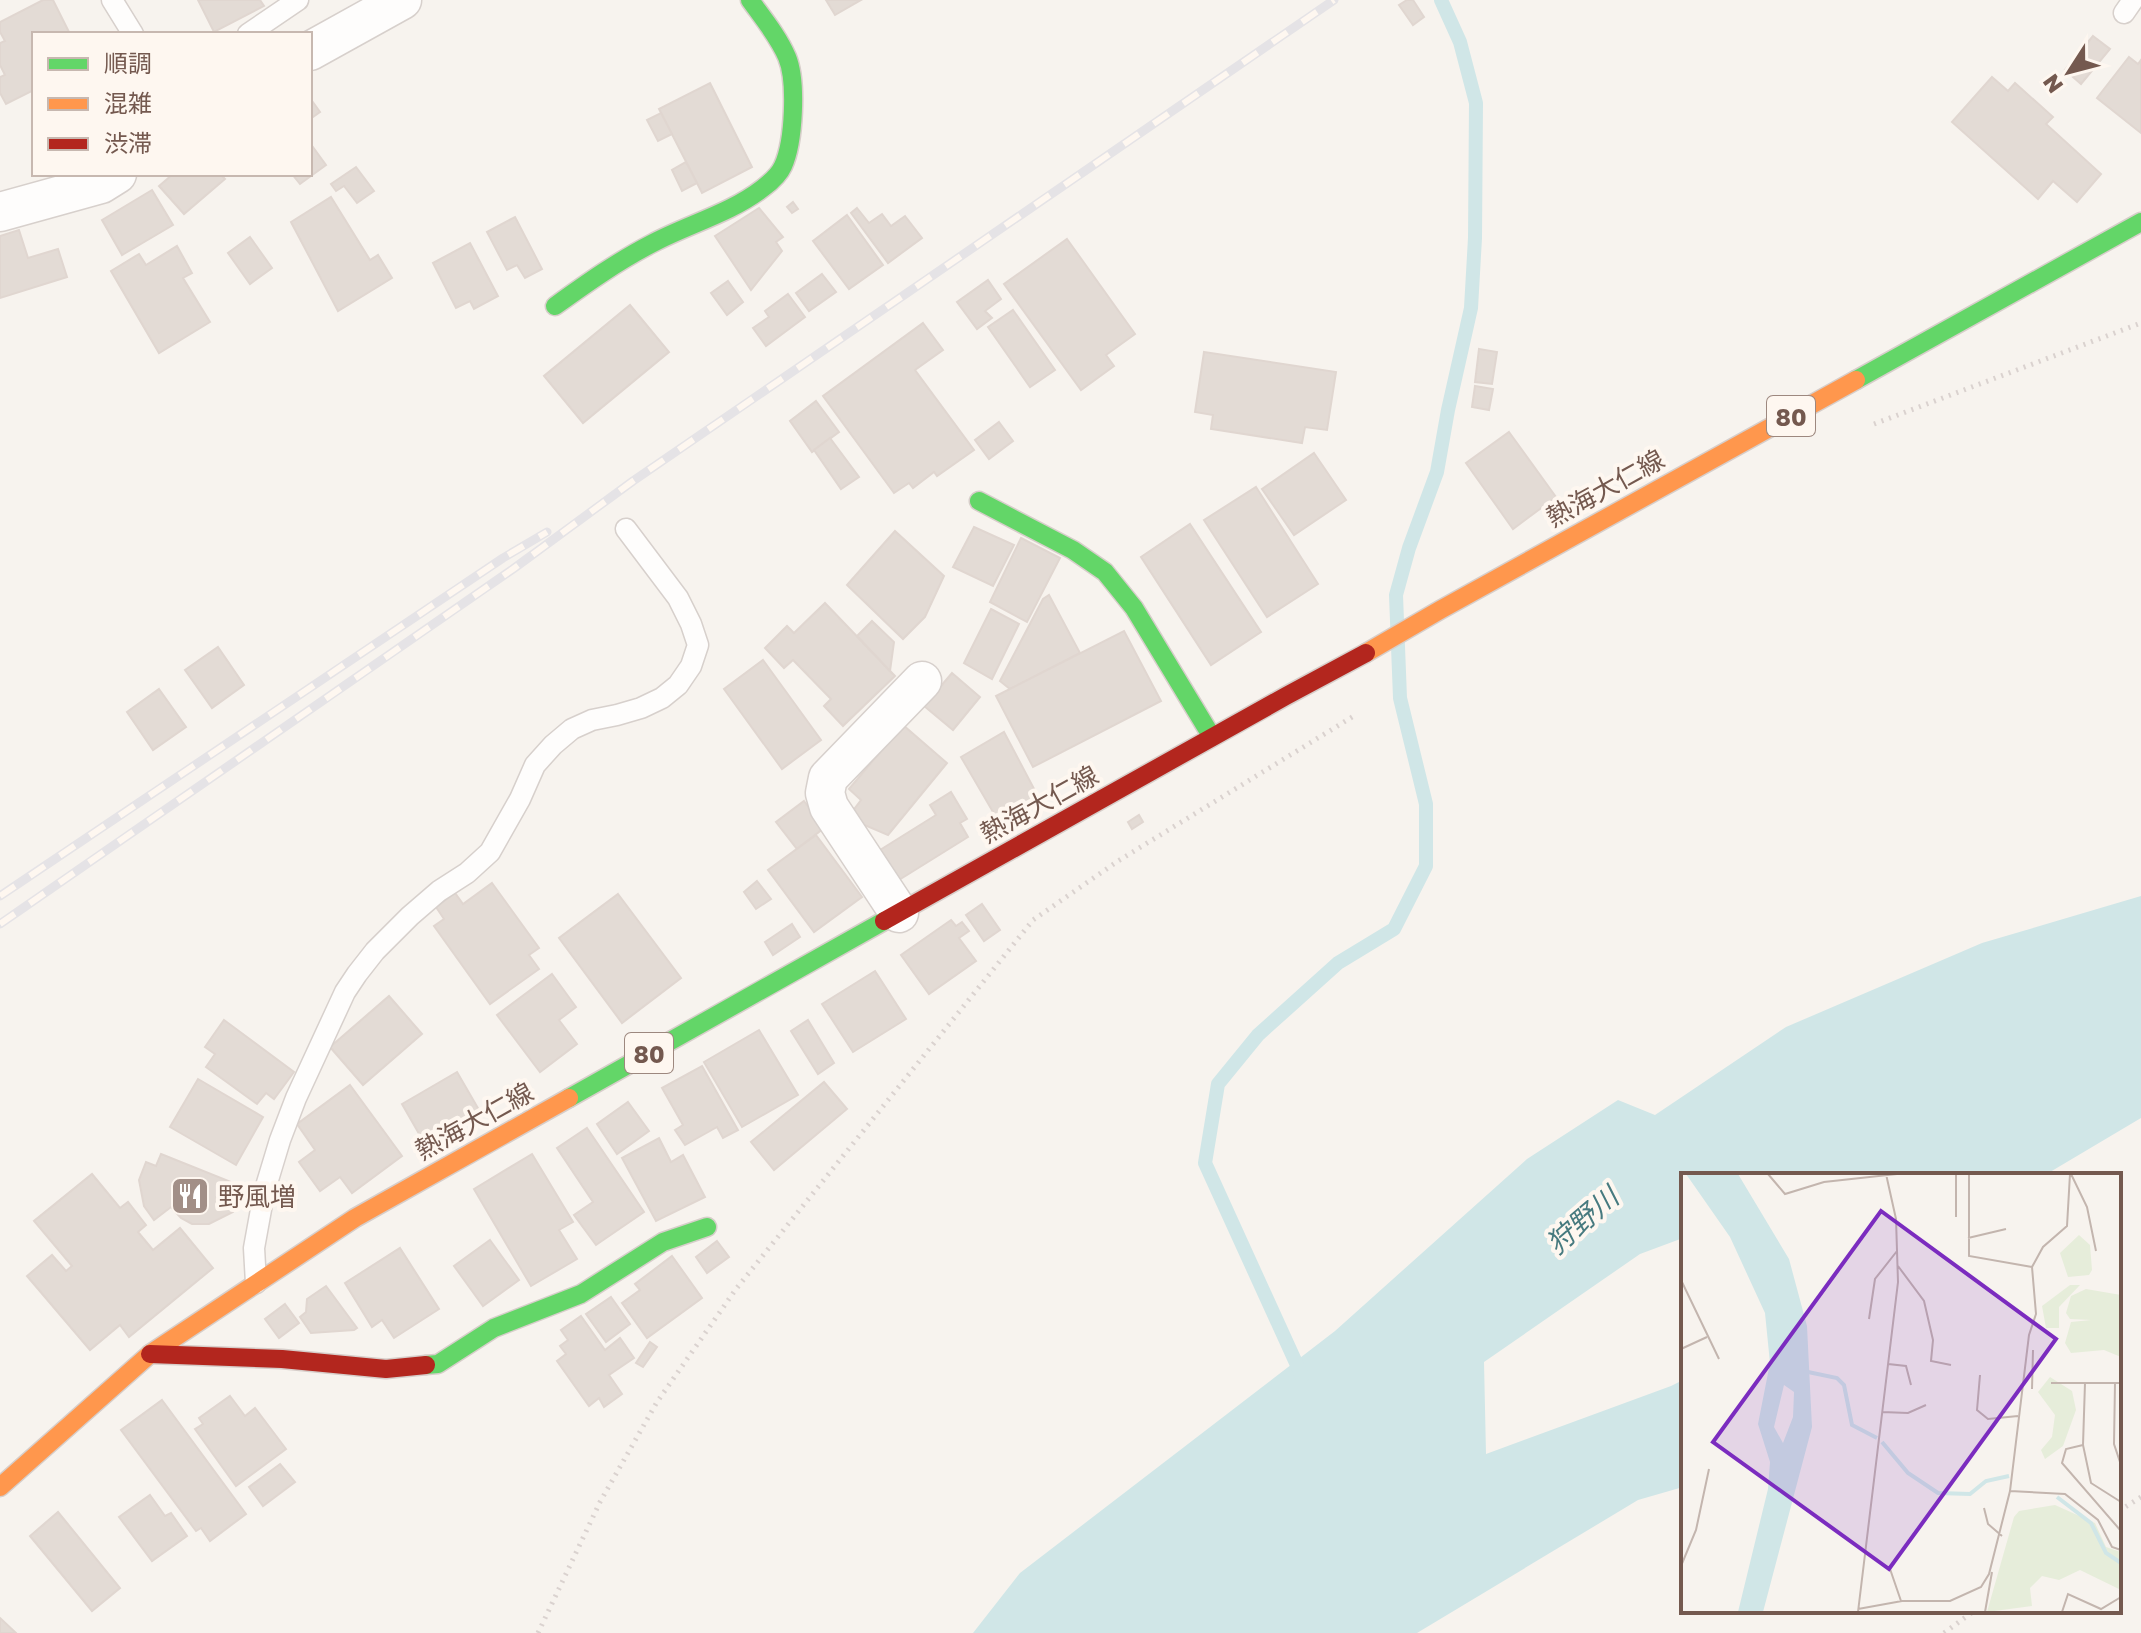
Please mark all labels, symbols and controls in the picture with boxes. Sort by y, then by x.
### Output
legend [32,32,312,176]
north arrow [2029,32,2109,112]
text: 順調 [104,48,152,77]
text: N [2037,69,2068,99]
text: 混雑 [104,88,152,117]
text: 渋滞 [104,128,152,157]
road number: 80 [1767,396,1815,436]
street label: 熱海大仁線 [1541,443,1669,533]
street label: 熱海大仁線 [975,759,1103,849]
road number: 80 [625,1033,673,1073]
street label: 熱海大仁線 [410,1076,538,1166]
inset map [1681,1173,2121,1613]
restaurant icon: 野風増 [169,1175,211,1217]
water label: 狩野川 [1539,1178,1627,1260]
place label: 野風増 [218,1181,296,1212]

